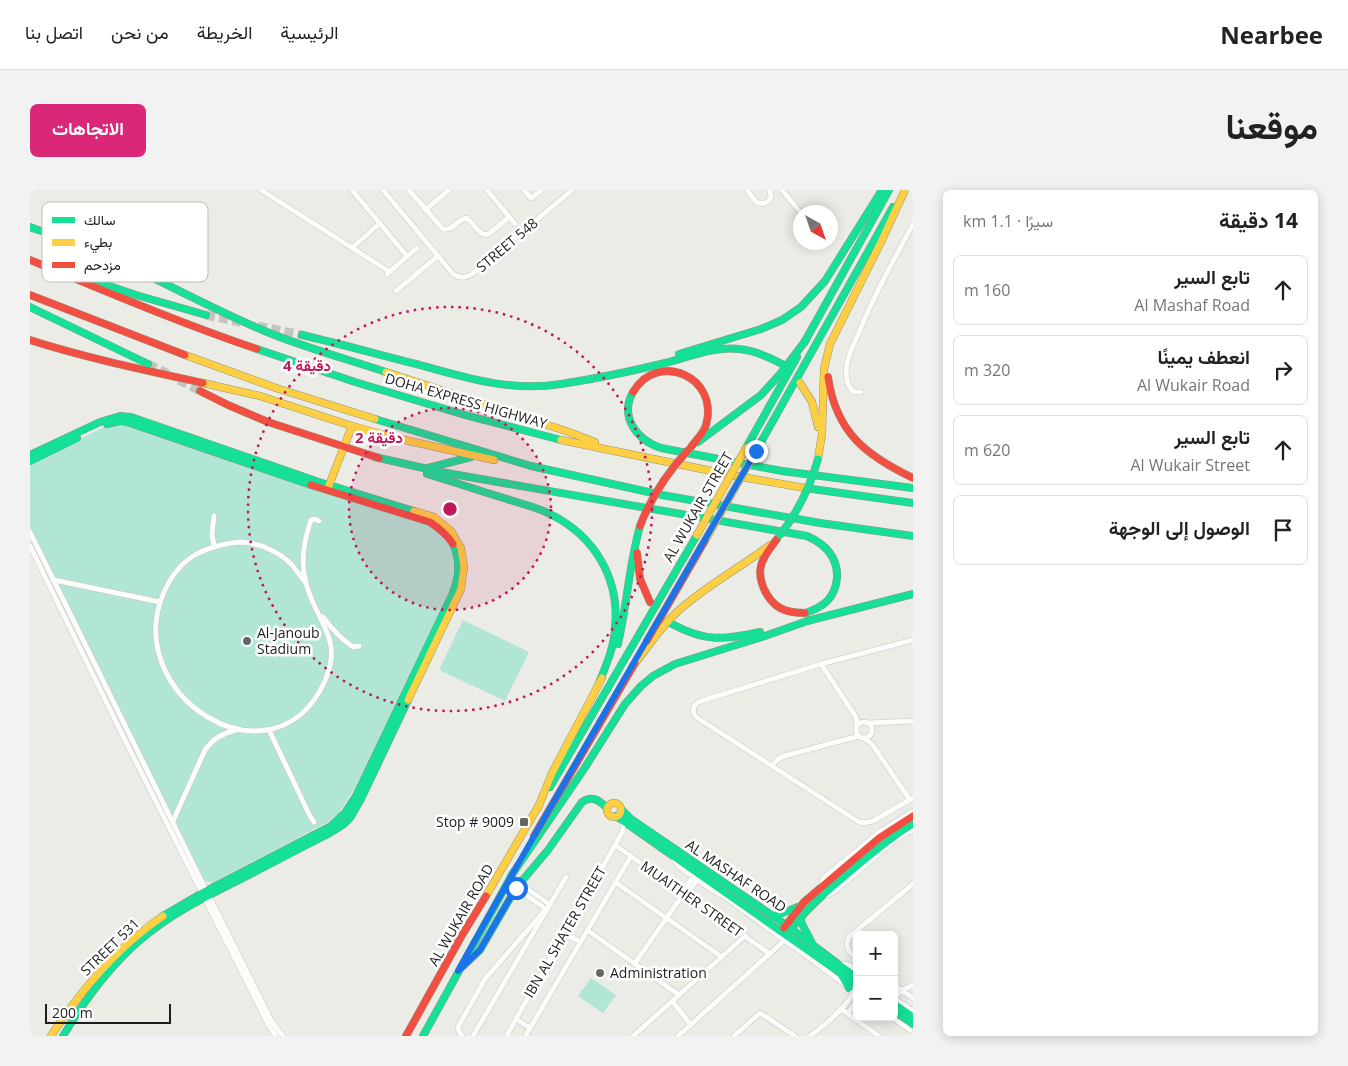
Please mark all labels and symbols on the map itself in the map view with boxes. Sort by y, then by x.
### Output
legend [42,202,208,282]
north arrow [793,205,838,250]
text: سالك [84,210,115,229]
street label: STREET 548 [472,213,541,276]
text: بطيء [84,232,112,254]
text: مزدحم [84,255,121,274]
text: 4 دقيقة [283,355,331,375]
street label: DOHA EXPRESS HIGHWAY [383,368,550,433]
text: 2 دقيقة [355,427,403,447]
route end [745,440,768,463]
street label: AL WUKAIR STREET [658,448,737,565]
centre of rings [441,500,459,518]
place label: Al-Janoub Stadium [257,623,320,658]
marker: Al-Janoub Stadium [241,635,253,647]
place label: Stop # 9009 [436,812,514,831]
marker: Stop # 9009 [518,816,530,828]
street label: AL MASHAF ROAD [682,835,790,916]
street label: MUAITHER STREET [637,856,748,941]
street label: AL WUKAIR ROAD [424,860,498,969]
street label: IBN AL SHATER STREET [519,862,610,1001]
route start [505,877,528,900]
street label: STREET 531 [76,914,143,980]
place label: Administration [610,963,707,982]
marker: Administration [594,967,606,979]
scale bar [45,1001,171,1024]

